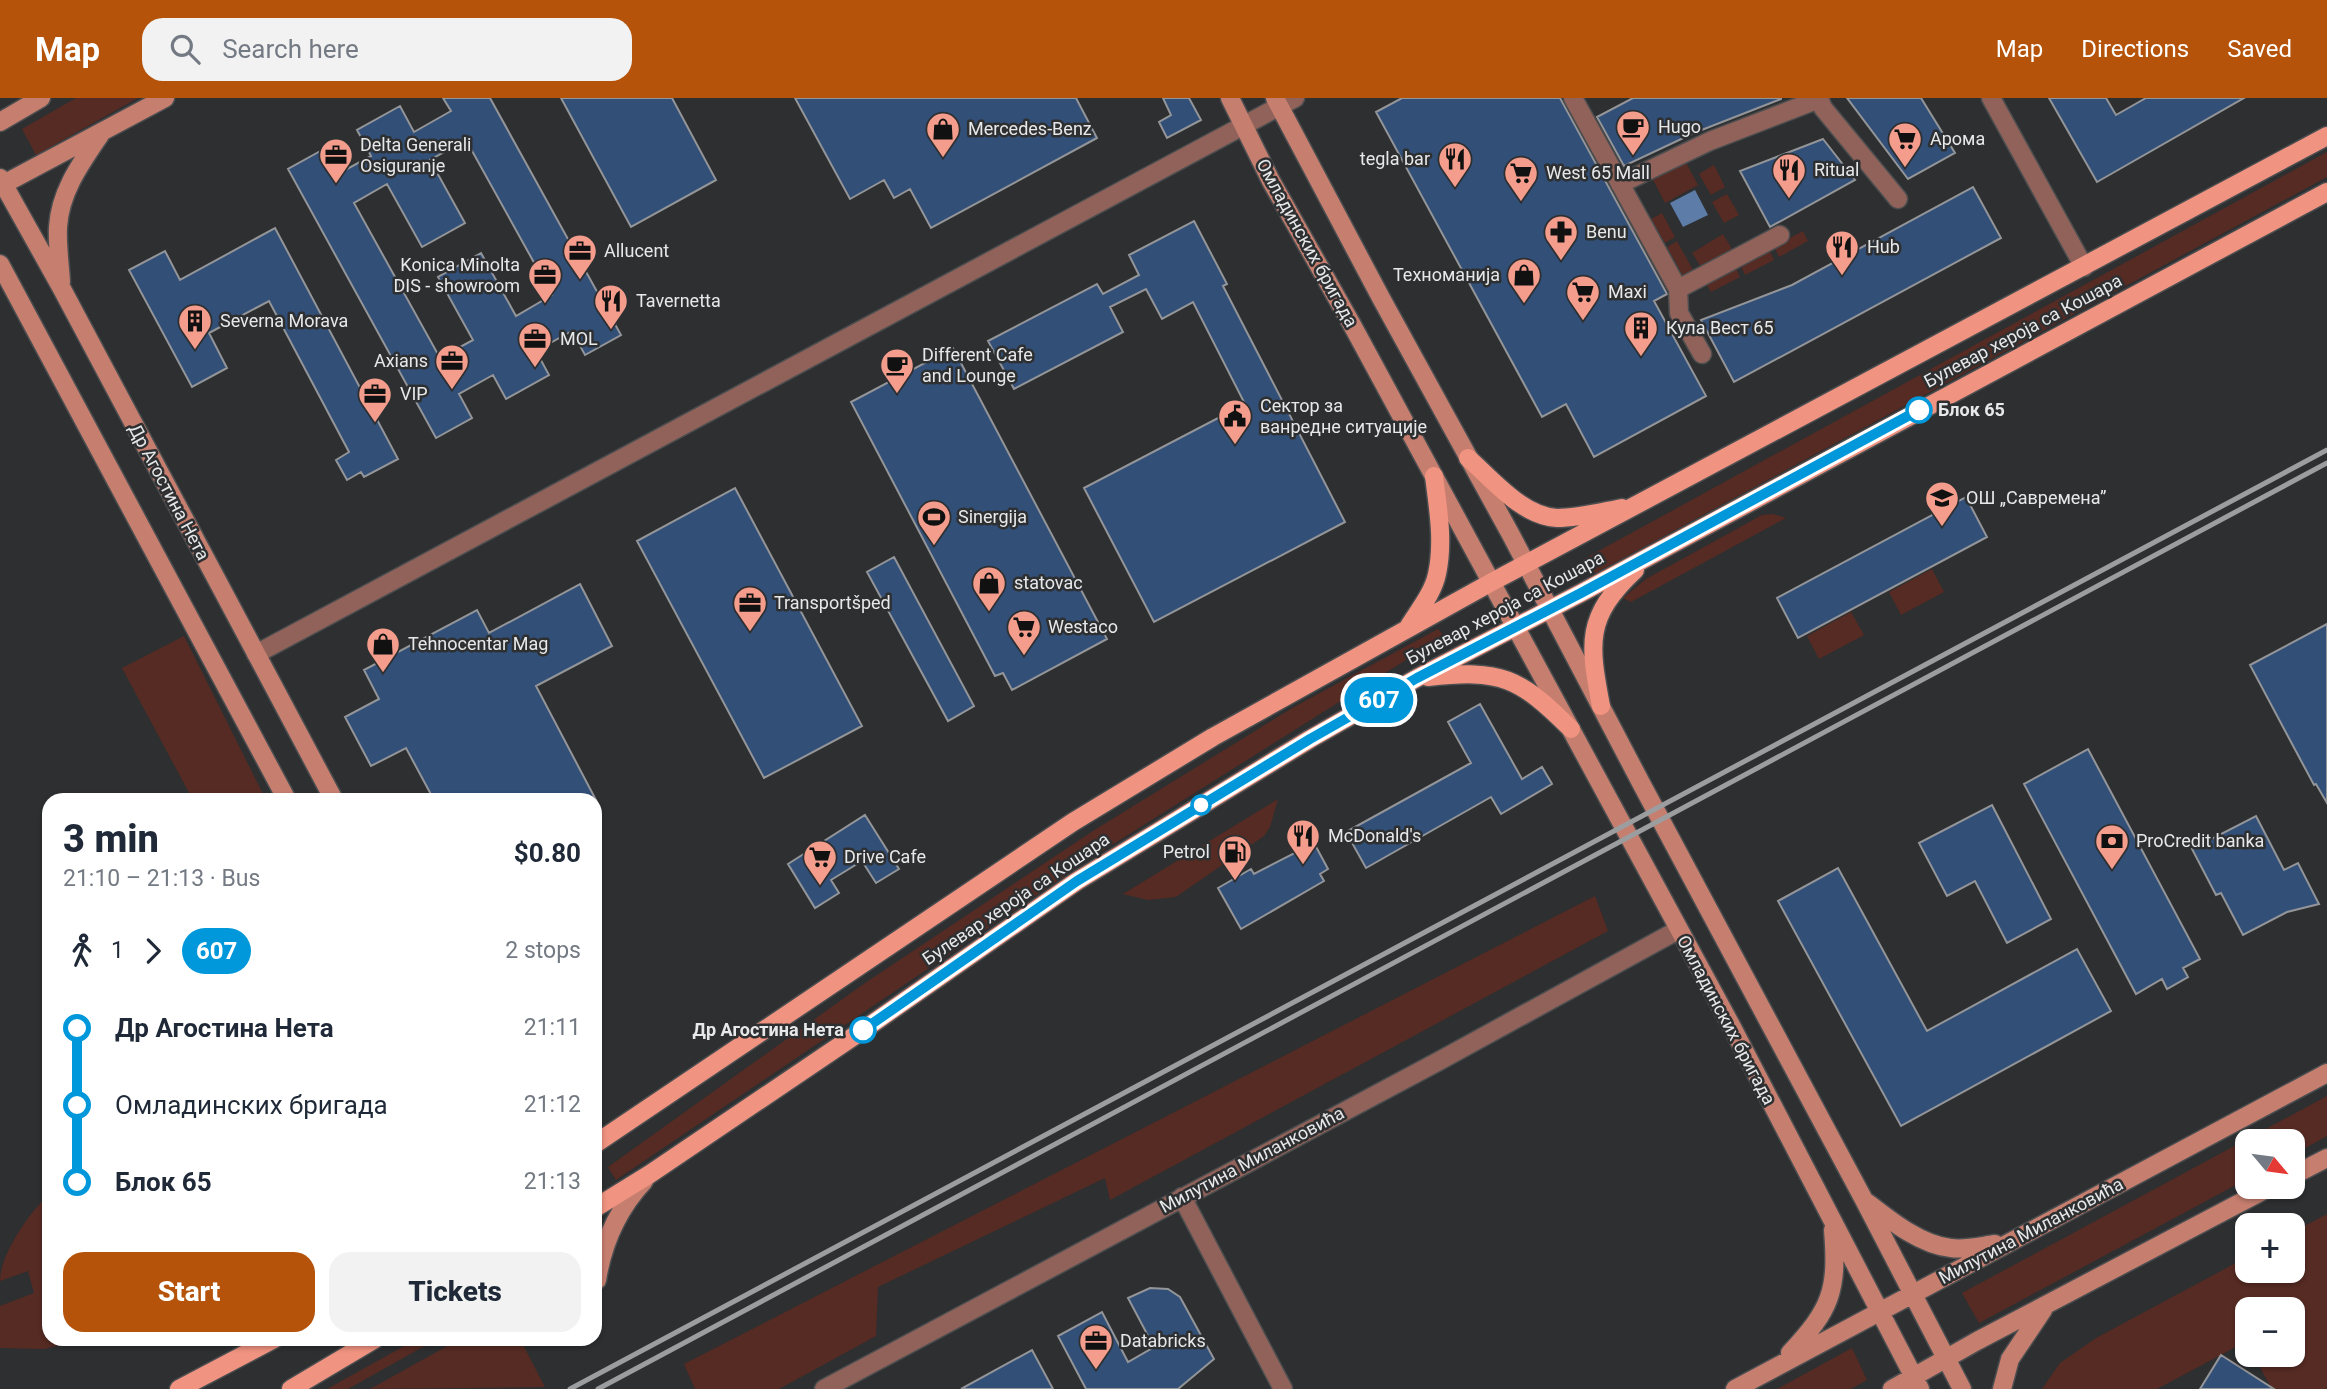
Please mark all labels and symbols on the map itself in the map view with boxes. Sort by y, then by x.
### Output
cafe icon: Hugo [1614,108,1652,157]
shop icon: Mercedes-Benz [924,110,962,159]
place label: Hugo [1658,116,1701,137]
place label: Mercedes-Benz [968,118,1092,139]
supermarket icon: Арома [1886,120,1924,169]
place label: Арома [1930,128,1985,149]
place label: Delta Generali Osiguranje [360,134,471,176]
office icon: Delta Generali Osiguranje [317,136,355,185]
restaurant icon: tegla bar [1436,140,1474,189]
place label: tegla bar [1360,148,1430,169]
restaurant icon: Ritual [1770,151,1808,200]
supermarket icon: West 65 Mall [1502,154,1540,203]
street label: Омладинских бригада [1252,155,1362,330]
place label: Ritual [1814,159,1859,180]
place label: West 65 Mall [1546,162,1650,183]
pharmacy icon: Benu [1542,213,1580,262]
place label: Benu [1586,221,1627,242]
restaurant icon: Hub [1823,228,1861,277]
office icon: Allucent [561,232,599,281]
place label: Hub [1867,236,1900,257]
place label: Allucent [604,240,669,261]
place label: Konica Minolta DIS - showroom [393,254,520,296]
office icon: Konica Minolta DIS - showroom [526,256,564,305]
shop icon: Техноманија [1505,256,1543,305]
place label: Техноманија [1393,264,1500,285]
street label: Булевар хероја са Кошара [1920,269,2125,392]
supermarket icon: Maxi [1564,273,1602,322]
place label: Maxi [1608,281,1647,302]
restaurant icon: Tavernetta [592,282,630,331]
place label: Tavernetta [636,290,721,311]
building icon: Severna Morava [176,302,214,351]
building icon: Кула Вест 65 [1622,309,1660,358]
place label: Severna Morava [220,310,348,331]
place label: Кула Вест 65 [1666,317,1774,338]
office icon: MOL [516,320,554,369]
place label: MOL [560,328,598,349]
office icon: Axians [433,342,471,391]
place label: Different Cafe and Lounge [922,344,1033,386]
cafe icon: Different Cafe and Lounge [878,346,916,395]
place label: Axians [374,350,428,371]
office icon: VIP [356,375,394,424]
place label: VIP [400,383,428,404]
place label: Сектор за ванредне ситуације [1260,395,1427,437]
public building icon: Сектор за ванредне ситуације [1216,397,1254,446]
marker: Блок 65 [1906,397,1932,423]
place label: Блок 65 [1938,399,2005,420]
street label: Др Агостина Нета [125,420,214,563]
school or university icon: ОШ „Савремена” [1923,479,1961,528]
place label: ОШ „Савремена” [1966,487,2106,508]
sports icon: Sinergija [915,498,953,547]
place label: Sinergija [958,506,1027,527]
street label: Булевар хероја са Кошара [1402,546,1607,669]
shop icon: statovac [970,564,1008,613]
place label: statovac [1014,572,1083,593]
office icon: Transportšped [731,584,769,633]
place label: Transportšped [774,592,891,613]
supermarket icon: Westaco [1005,608,1043,657]
place label: Westaco [1048,616,1118,637]
shop icon: Tehnocentar Mag [364,625,402,674]
place label: Tehnocentar Mag [408,633,548,654]
line badge: 607 [1339,677,1419,723]
unlabelled marker [1191,795,1211,815]
restaurant icon: McDonald's [1284,817,1322,866]
bank icon: ProCredit banka [2093,822,2131,871]
place label: McDonald's [1328,825,1421,846]
street label: Булевар хероја са Кошара [918,828,1113,969]
place label: ProCredit banka [2136,830,2264,851]
fuel station icon: Petrol [1216,833,1254,882]
supermarket icon: Drive Cafe [801,838,839,887]
place label: Petrol [1163,841,1210,862]
place label: Drive Cafe [844,846,926,867]
street label: Омладинских бригада [1673,931,1780,1108]
marker: Др Агостина Нета [850,1017,876,1043]
place label: Др Агостина Нета [693,1019,844,1040]
street label: Милутина Миланковића [1156,1102,1348,1217]
north arrow [2235,1129,2305,1199]
street label: Милутина Миланковића [1935,1173,2127,1288]
office icon: Databricks [1077,1322,1115,1371]
place label: Databricks [1120,1330,1206,1351]

